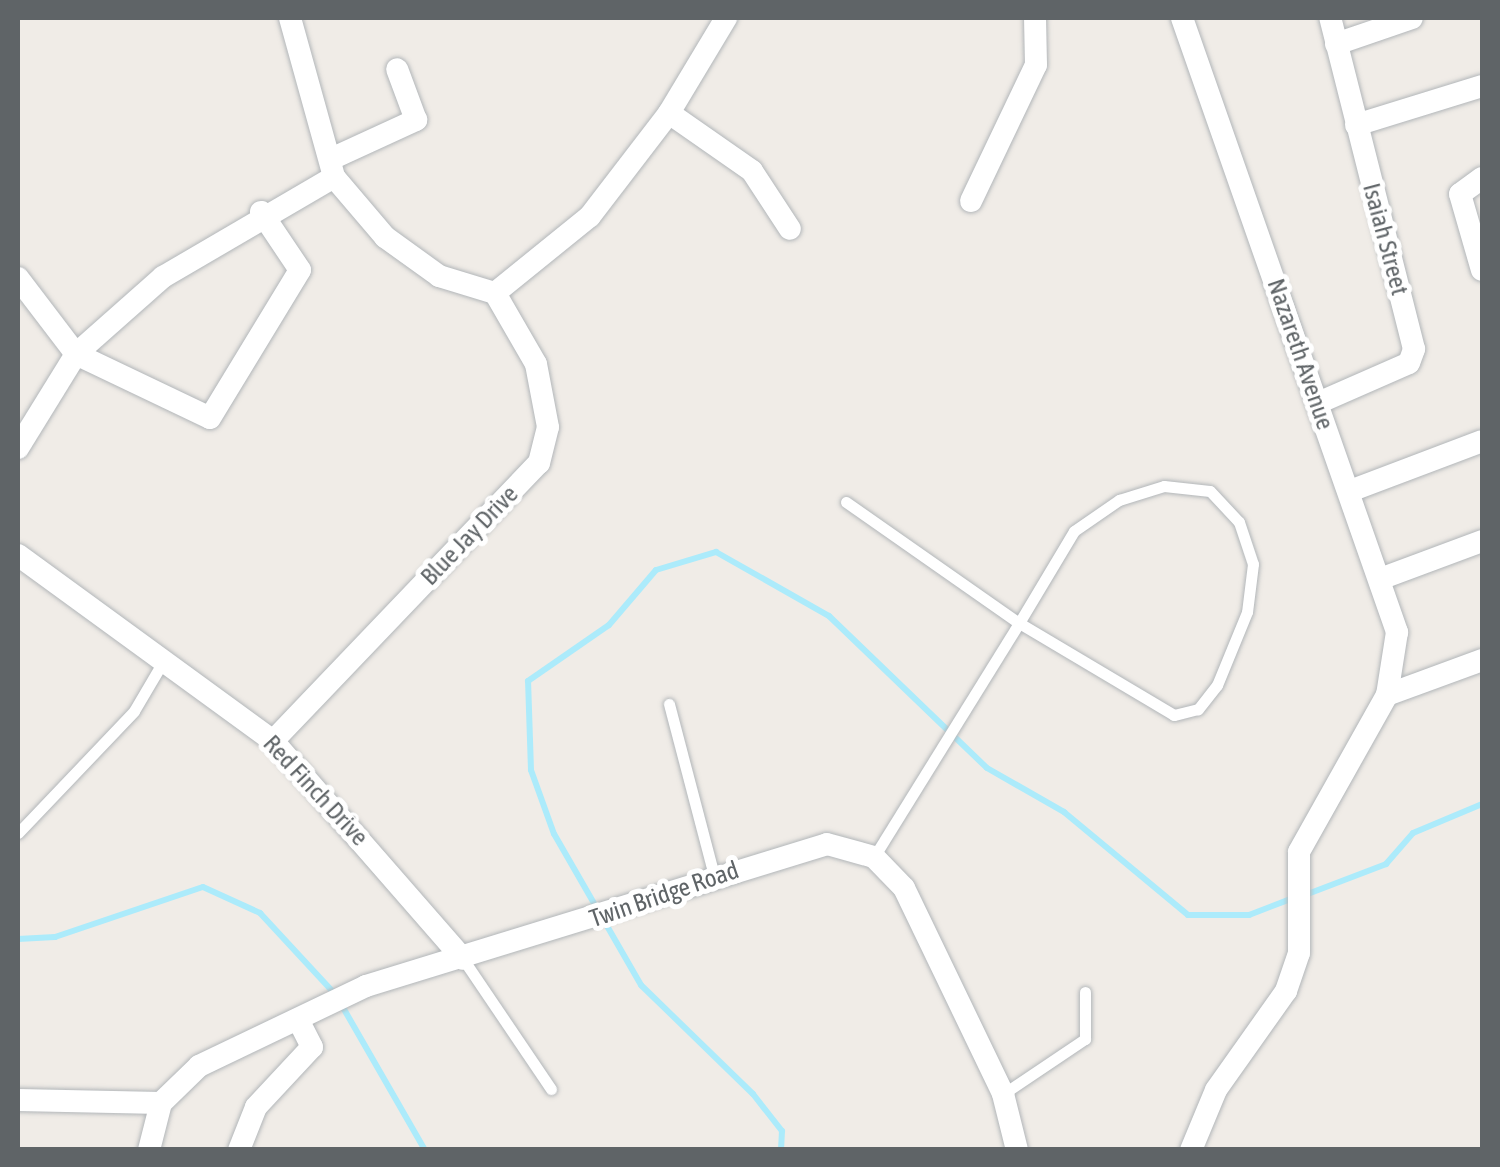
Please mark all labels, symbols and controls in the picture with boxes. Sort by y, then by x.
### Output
street label: Isaiah Street [1357,180,1415,298]
street label: Nazareth Avenue [1261,275,1341,433]
street label: Blue Jay Drive [414,479,524,591]
street label: Red Finch Drive [257,728,375,852]
street label: Twin Bridge Road [585,854,743,934]

